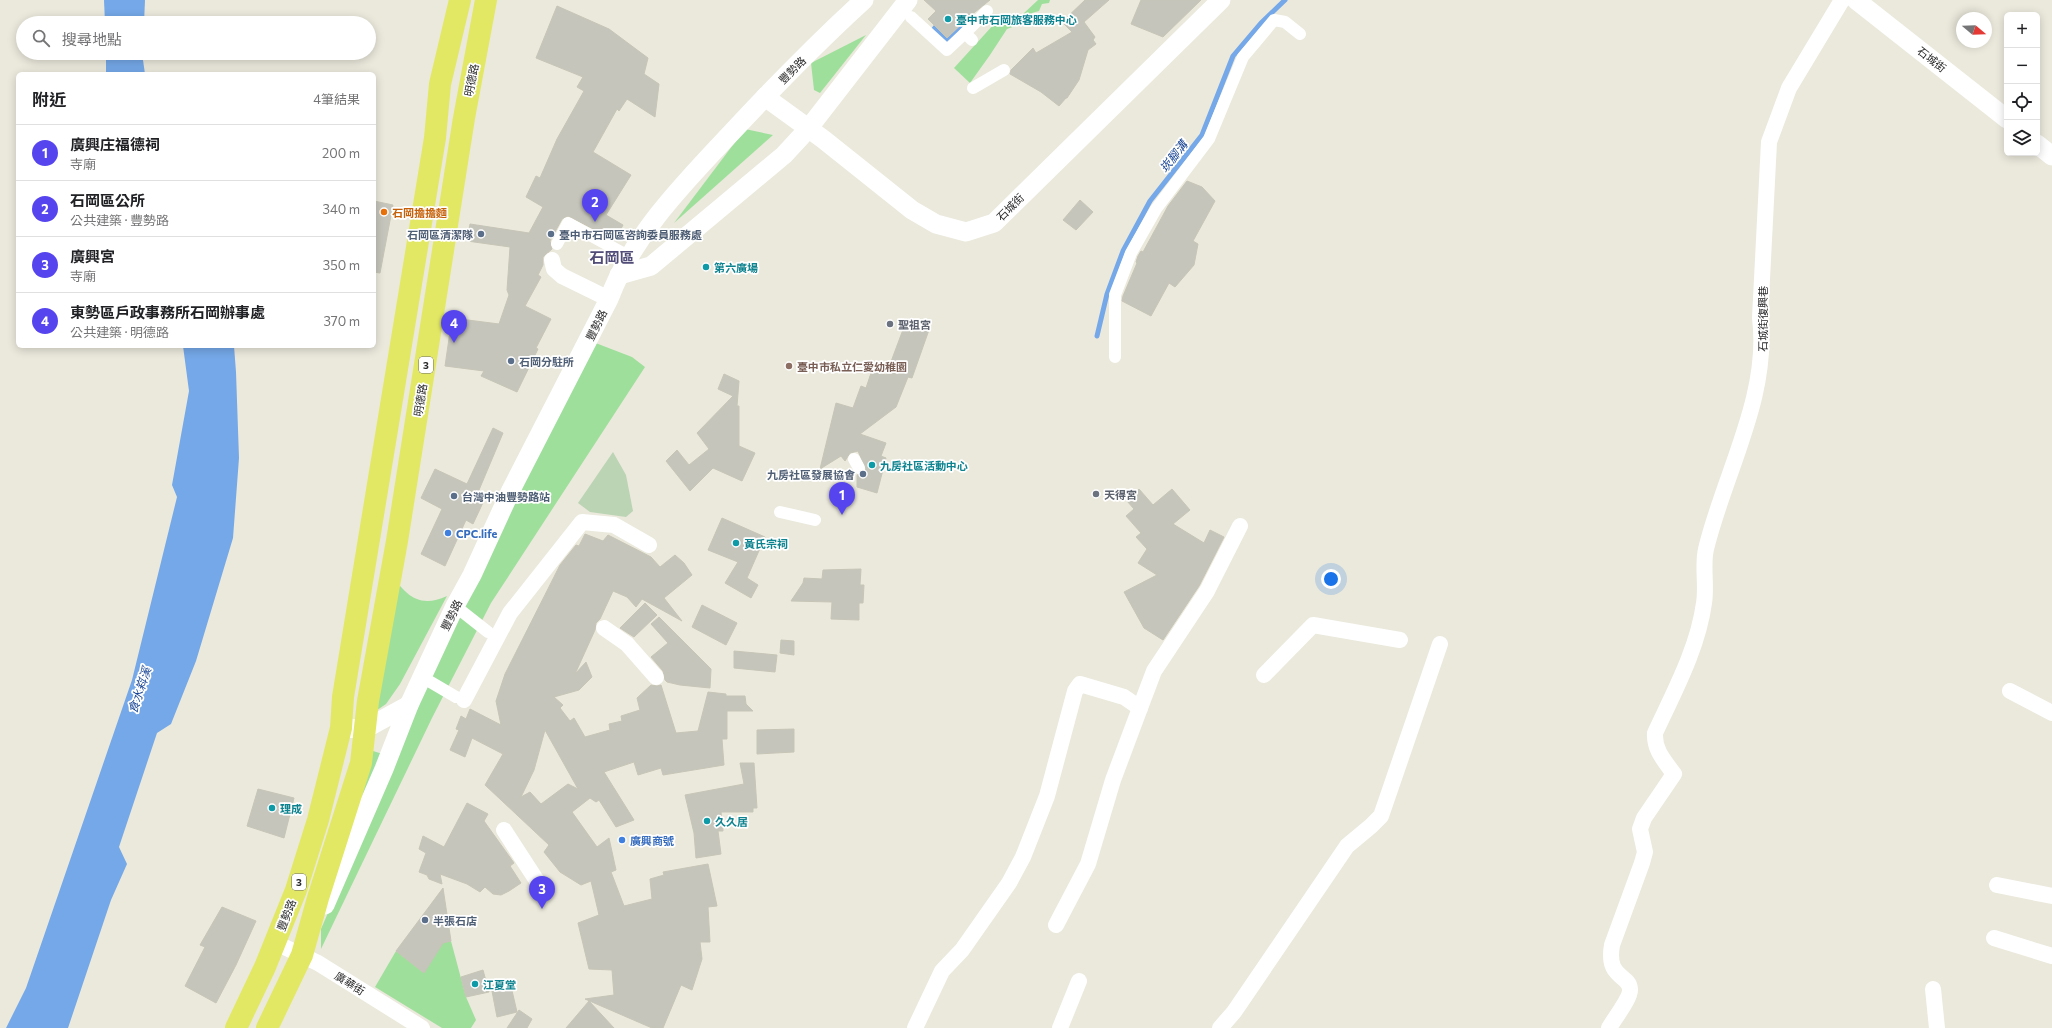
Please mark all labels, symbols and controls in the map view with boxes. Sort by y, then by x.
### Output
north arrow [1956,12,1992,48]
map controls [2004,12,2040,156]
button: + [2004,12,2040,48]
place label: 臺中市石岡旅客服務中心 [956,13,1077,26]
marker: 臺中市石岡旅客服務中心 [943,14,953,24]
search box [16,16,376,60]
icon: search [30,27,52,49]
text: 搜尋地點 [62,30,122,48]
street label: 石城街 [1915,44,1949,74]
button: − [2004,48,2040,84]
street label: 豐勢路 [776,54,808,86]
street label: 明德路 [461,63,481,97]
button: locate [2004,84,2040,120]
text: 附近 [32,89,66,110]
text: 4筆結果 [313,91,360,107]
button: layers [2004,120,2040,156]
text: 廣興庄福德祠 [70,135,160,153]
water label: 崁腳溝 [1156,136,1191,174]
text: 1 [42,145,48,161]
text: 200 m [322,145,360,161]
text: 寺廟 [70,156,96,172]
pin: 2 [582,189,608,222]
text: 石岡區公所 [70,191,145,209]
street label: 石城街 [994,191,1026,223]
text: 2 [41,201,49,217]
text: 340 m [322,201,360,217]
place label: 石岡擔擔麵 [392,206,447,219]
marker: 石岡擔擔麵 [379,207,389,217]
text: 公共建築 · 豐勢路 [70,212,169,228]
place label: 石岡區清潔隊 [407,228,473,241]
place label: 臺中市石岡區咨詢委員服務處 [559,228,702,241]
marker: 石岡區清潔隊 [476,229,486,239]
marker: 臺中市石岡區咨詢委員服務處 [546,229,556,239]
text: 廣興宮 [70,247,115,265]
district label: 石岡區 [589,248,635,266]
text: 3 [41,257,49,273]
text: 350 m [323,257,360,273]
place label: 第六廣場 [714,261,758,274]
marker: 第六廣場 [701,262,711,272]
text: 寺廟 [70,268,96,284]
street label: 石城街復興巷 [1756,286,1769,352]
text: 東勢區戶政事務所石岡辦事處 [70,303,265,321]
street label: 豐勢路 [583,307,609,343]
pin: 4 [441,310,467,343]
text: 4 [41,313,49,329]
text: 370 m [323,313,360,329]
place label: 聖祖宮 [898,318,931,331]
marker: 聖祖宮 [885,319,895,329]
text: 公共建築 · 明德路 [70,324,169,340]
place label: 石岡分駐所 [519,355,574,368]
marker: 石岡分駐所 [506,356,516,366]
road number: 3 [419,357,433,373]
place label: 臺中市私立仁愛幼稚園 [797,360,907,373]
marker: 臺中市私立仁愛幼稚園 [784,361,794,371]
street label: 明德路 [411,383,429,417]
place label: 九房社區活動中心 [880,459,968,472]
marker: 九房社區活動中心 [867,460,877,470]
place label: 九房社區發展協會 [767,468,855,481]
marker: 九房社區發展協會 [858,469,868,479]
pin: 1 [829,482,855,515]
place label: 天得宮 [1104,488,1137,501]
marker: 天得宮 [1091,489,1101,499]
place label: 台灣中油豐勢路站 [462,490,550,503]
marker: 台灣中油豐勢路站 [449,491,459,501]
place label: CPC.life [456,527,497,540]
marker: CPC.life [443,528,453,538]
place label: 黃氏宗祠 [744,537,788,550]
marker: 黃氏宗祠 [731,538,741,548]
your location [1321,569,1341,589]
street label: 豐勢路 [438,597,464,633]
water label: 食水嵙溪 [125,663,154,715]
place label: 理成 [280,802,302,815]
marker: 理成 [267,803,277,813]
place label: 久久居 [715,815,748,828]
marker: 久久居 [702,816,712,826]
place label: 廣興商號 [630,834,674,847]
marker: 廣興商號 [617,835,627,845]
road number: 3 [292,874,306,890]
pin: 3 [529,876,555,909]
street label: 豐勢路 [274,897,298,933]
place label: 半張石店 [433,914,477,927]
marker: 半張石店 [420,915,430,925]
street label: 廣華街 [333,969,367,997]
place label: 江夏堂 [483,978,516,991]
marker: 江夏堂 [470,979,480,989]

